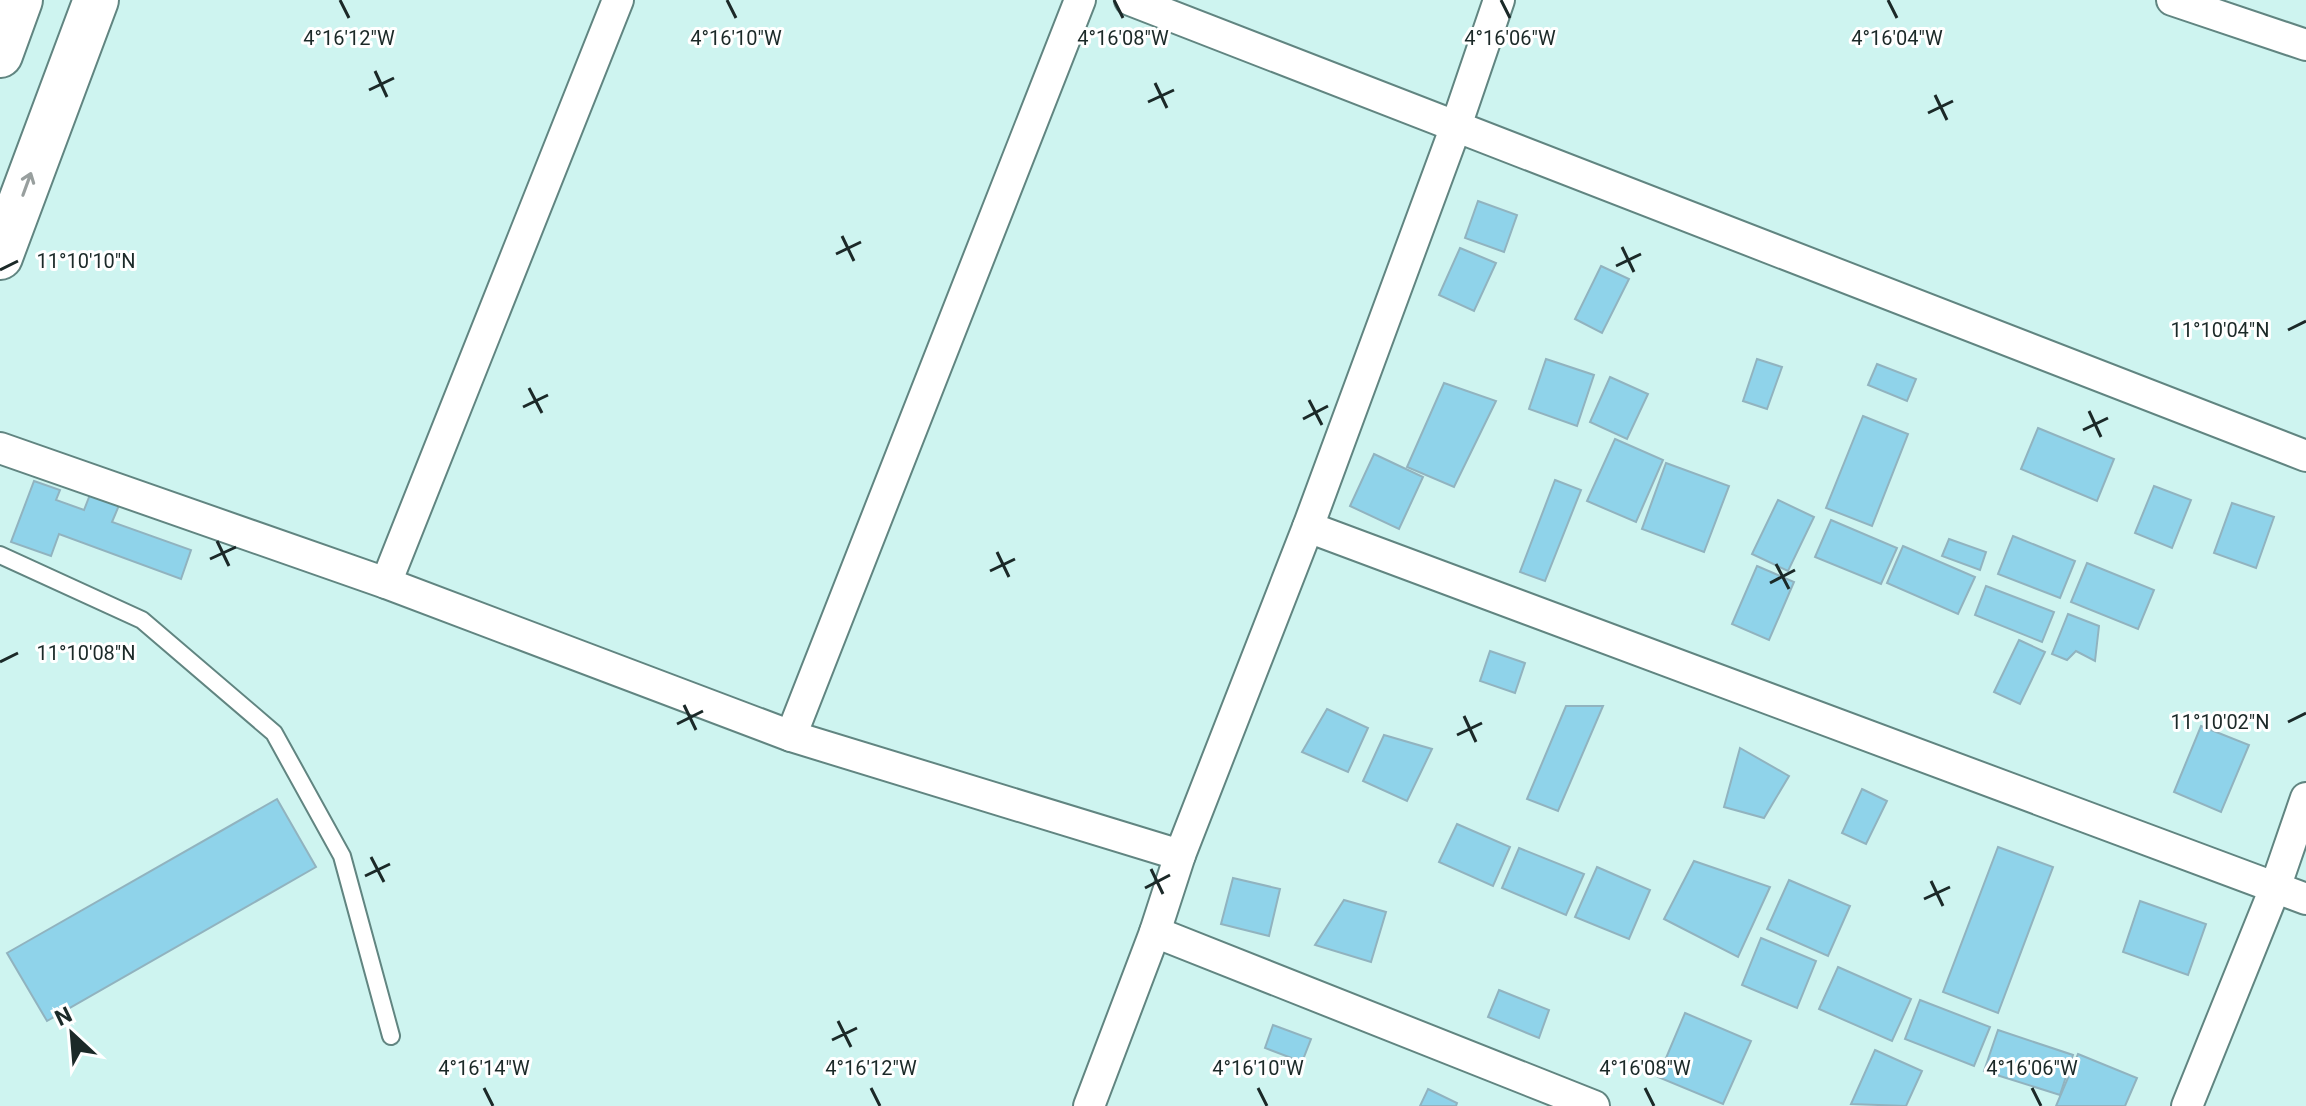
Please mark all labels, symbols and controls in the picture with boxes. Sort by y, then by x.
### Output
text: 4°16'12"W [303,26,395,50]
text: 4°16'10"W [690,26,782,50]
text: 4°16'08"W [1077,26,1169,50]
text: 4°16'06"W [1464,26,1556,50]
text: 4°16'04"W [1851,26,1943,50]
one-way arrow [21,172,35,197]
text: 11°10'10"N [36,249,136,273]
text: 11°10'04"N [2170,318,2270,342]
text: 11°10'08"N [36,641,136,665]
text: 11°10'02"N [2170,710,2270,734]
north arrow [32,994,112,1074]
text: N [51,1002,76,1031]
text: 4°16'14"W [438,1056,530,1080]
text: 4°16'12"W [825,1056,917,1080]
text: 4°16'10"W [1212,1056,1304,1080]
text: 4°16'08"W [1599,1056,1691,1080]
text: 4°16'06"W [1986,1056,2078,1080]

